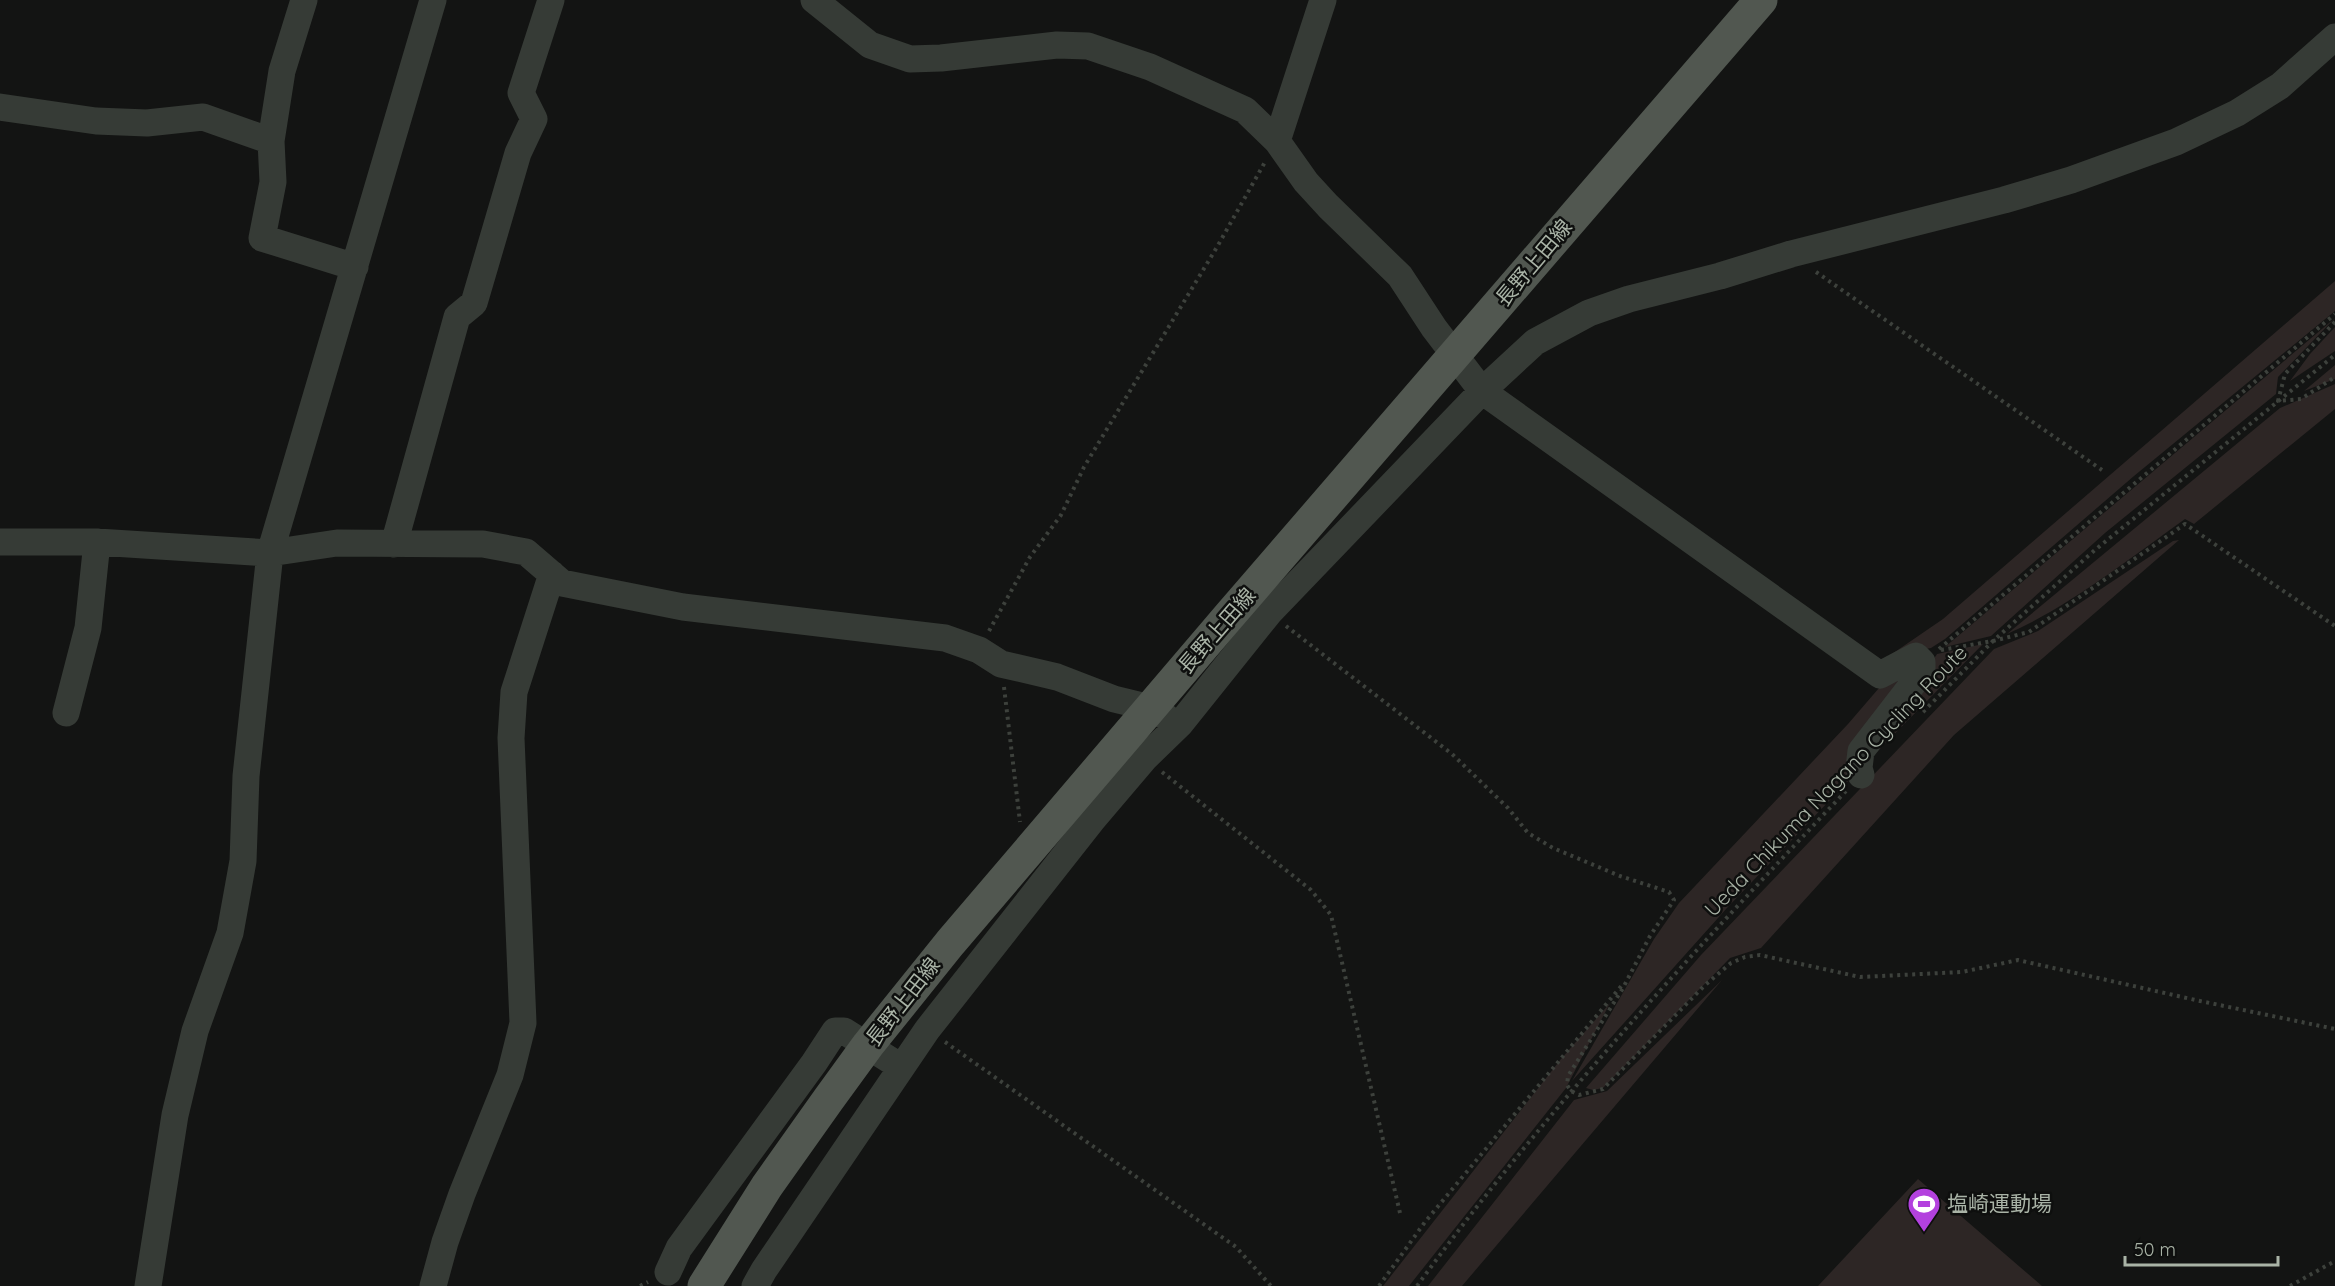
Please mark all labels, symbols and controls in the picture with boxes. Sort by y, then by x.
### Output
street label: 長野上田線 [1490,214,1577,311]
street label: 長野上田線 [1172,582,1260,678]
street label: Ueda Chikuma Nagano Cycling Route [1698,639,1972,921]
street label: 長野上田線 [860,952,945,1051]
sports icon: 塩崎運動場 [1906,1186,1942,1233]
place label: 塩崎運動場 [1947,1190,2052,1216]
scale bar [2125,1229,2278,1267]
text: 50 m [2134,1238,2176,1261]

